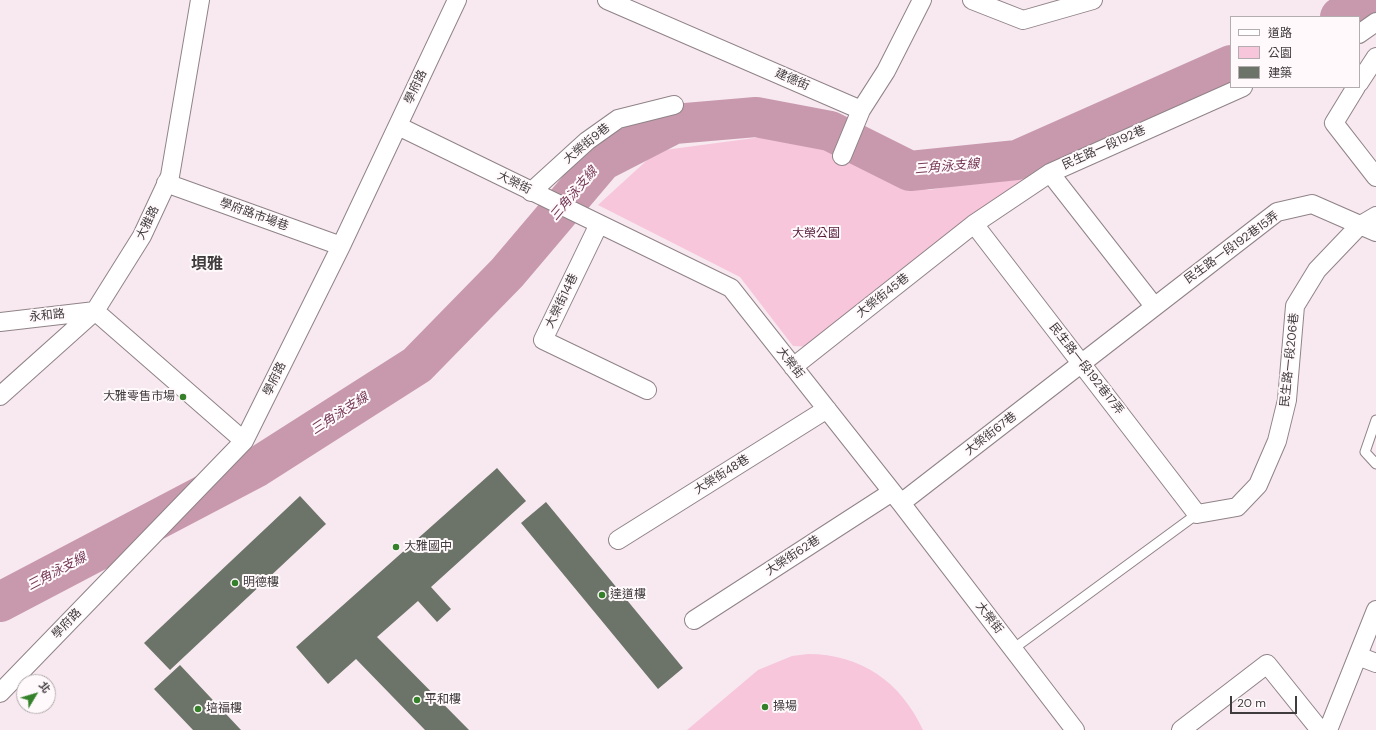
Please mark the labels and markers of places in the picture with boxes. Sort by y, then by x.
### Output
place label: 大雅零售市場 [103,390,175,404]
marker: 大雅零售市場 [178,392,188,402]
place label: 大雅國中 [404,540,452,554]
marker: 大雅國中 [391,542,401,552]
place label: 明德樓 [243,576,279,590]
marker: 明德樓 [230,578,240,588]
place label: 達道樓 [610,588,646,602]
marker: 達道樓 [597,590,607,600]
place label: 平和樓 [425,693,461,707]
marker: 平和樓 [412,695,422,705]
place label: 操場 [773,700,797,714]
place label: 培福樓 [206,702,242,716]
marker: 操場 [760,702,770,712]
marker: 培福樓 [193,704,203,714]

